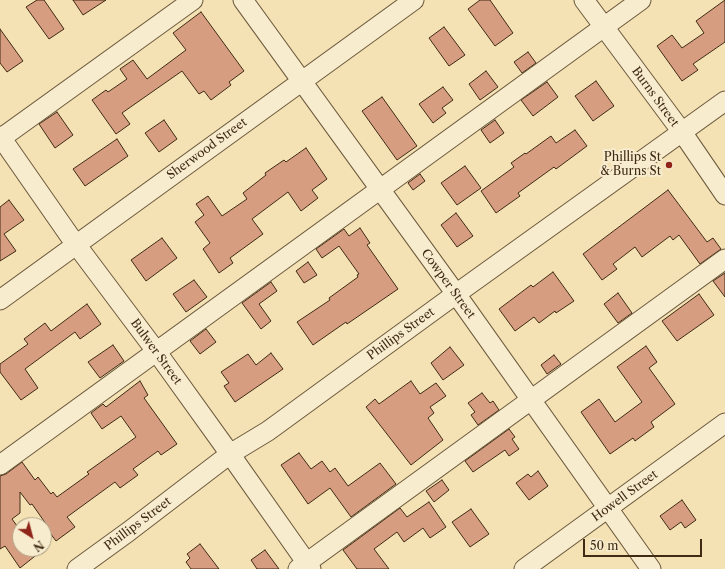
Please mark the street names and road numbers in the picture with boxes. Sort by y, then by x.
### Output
street label: Burns Street [628,64,682,130]
street label: Sherwood Street [164,115,250,183]
street label: Cowper Street [418,246,478,322]
street label: Phillips Street [365,305,437,363]
street label: Bulwer Street [127,316,185,388]
street label: Howell Street [589,467,661,525]
street label: Phillips Street [102,494,174,554]

